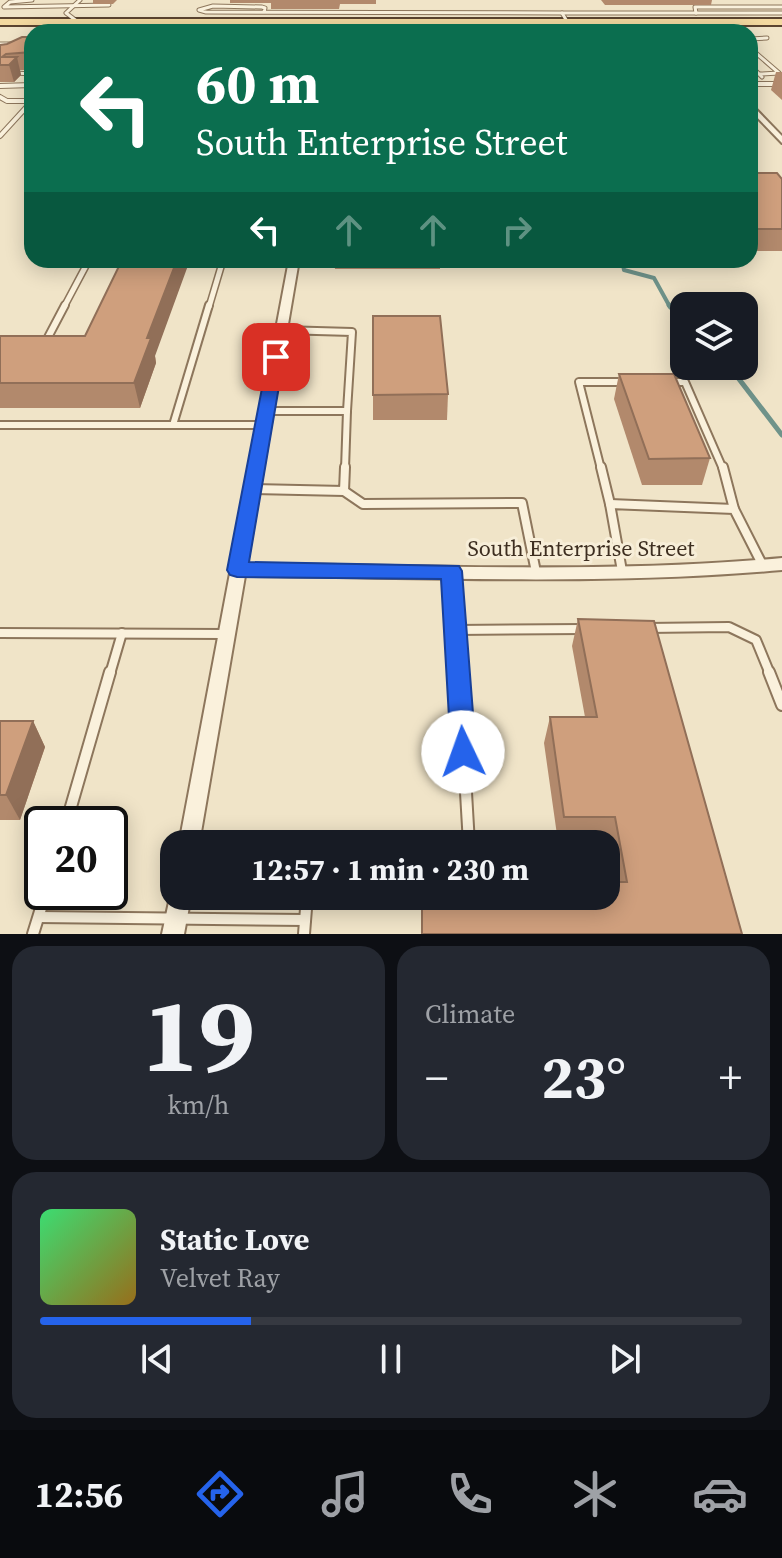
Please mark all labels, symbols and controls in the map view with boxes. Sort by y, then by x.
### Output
text: 60 m [196,45,319,122]
icon: left [64,56,168,160]
text: South Enterprise Street [196,118,568,167]
icon: left [243,208,287,252]
icon: ahead [327,208,371,252]
icon: ahead [411,208,455,252]
icon: right [495,208,539,252]
map controls [670,292,758,380]
button: layers [670,292,758,380]
pin [242,323,310,391]
icon: arrive [254,335,298,379]
street label: South Enterprise Street [467,533,695,563]
position arrow [421,710,505,794]
speed limit sign: 20 [24,806,128,910]
text: 12:57 · 1 min · 230 m [251,849,529,890]
text: 19 [142,963,255,1106]
text: Climate [425,996,515,1032]
text: 23° [541,1036,626,1118]
text: − [425,1047,448,1108]
text: + [719,1047,742,1108]
text: km/h [168,1087,229,1123]
text: Static Love [160,1219,309,1260]
text: Velvet Ray [160,1260,280,1296]
icon: previous [135,1337,179,1381]
icon: pause [369,1337,413,1381]
icon: next [603,1337,647,1381]
icon: directions [192,1466,248,1522]
icon: music [317,1466,373,1522]
icon: phone [442,1466,498,1522]
icon: climate [567,1466,623,1522]
icon: car [692,1466,748,1522]
text: 12:56 [34,1470,123,1519]

